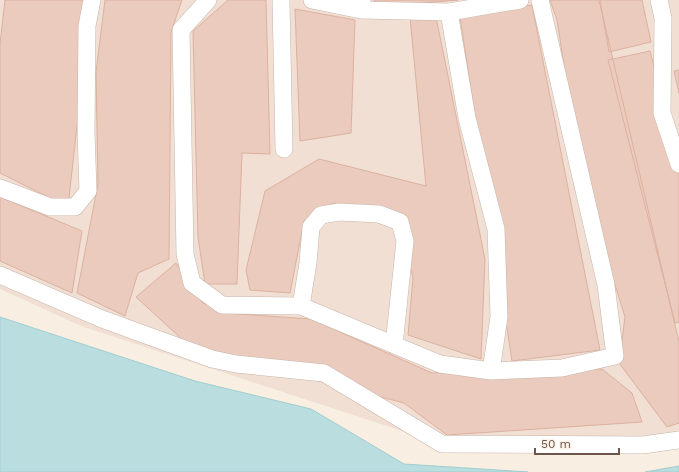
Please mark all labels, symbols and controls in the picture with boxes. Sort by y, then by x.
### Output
scale bar [535,430,619,456]
text: 50 m [541,437,571,451]

